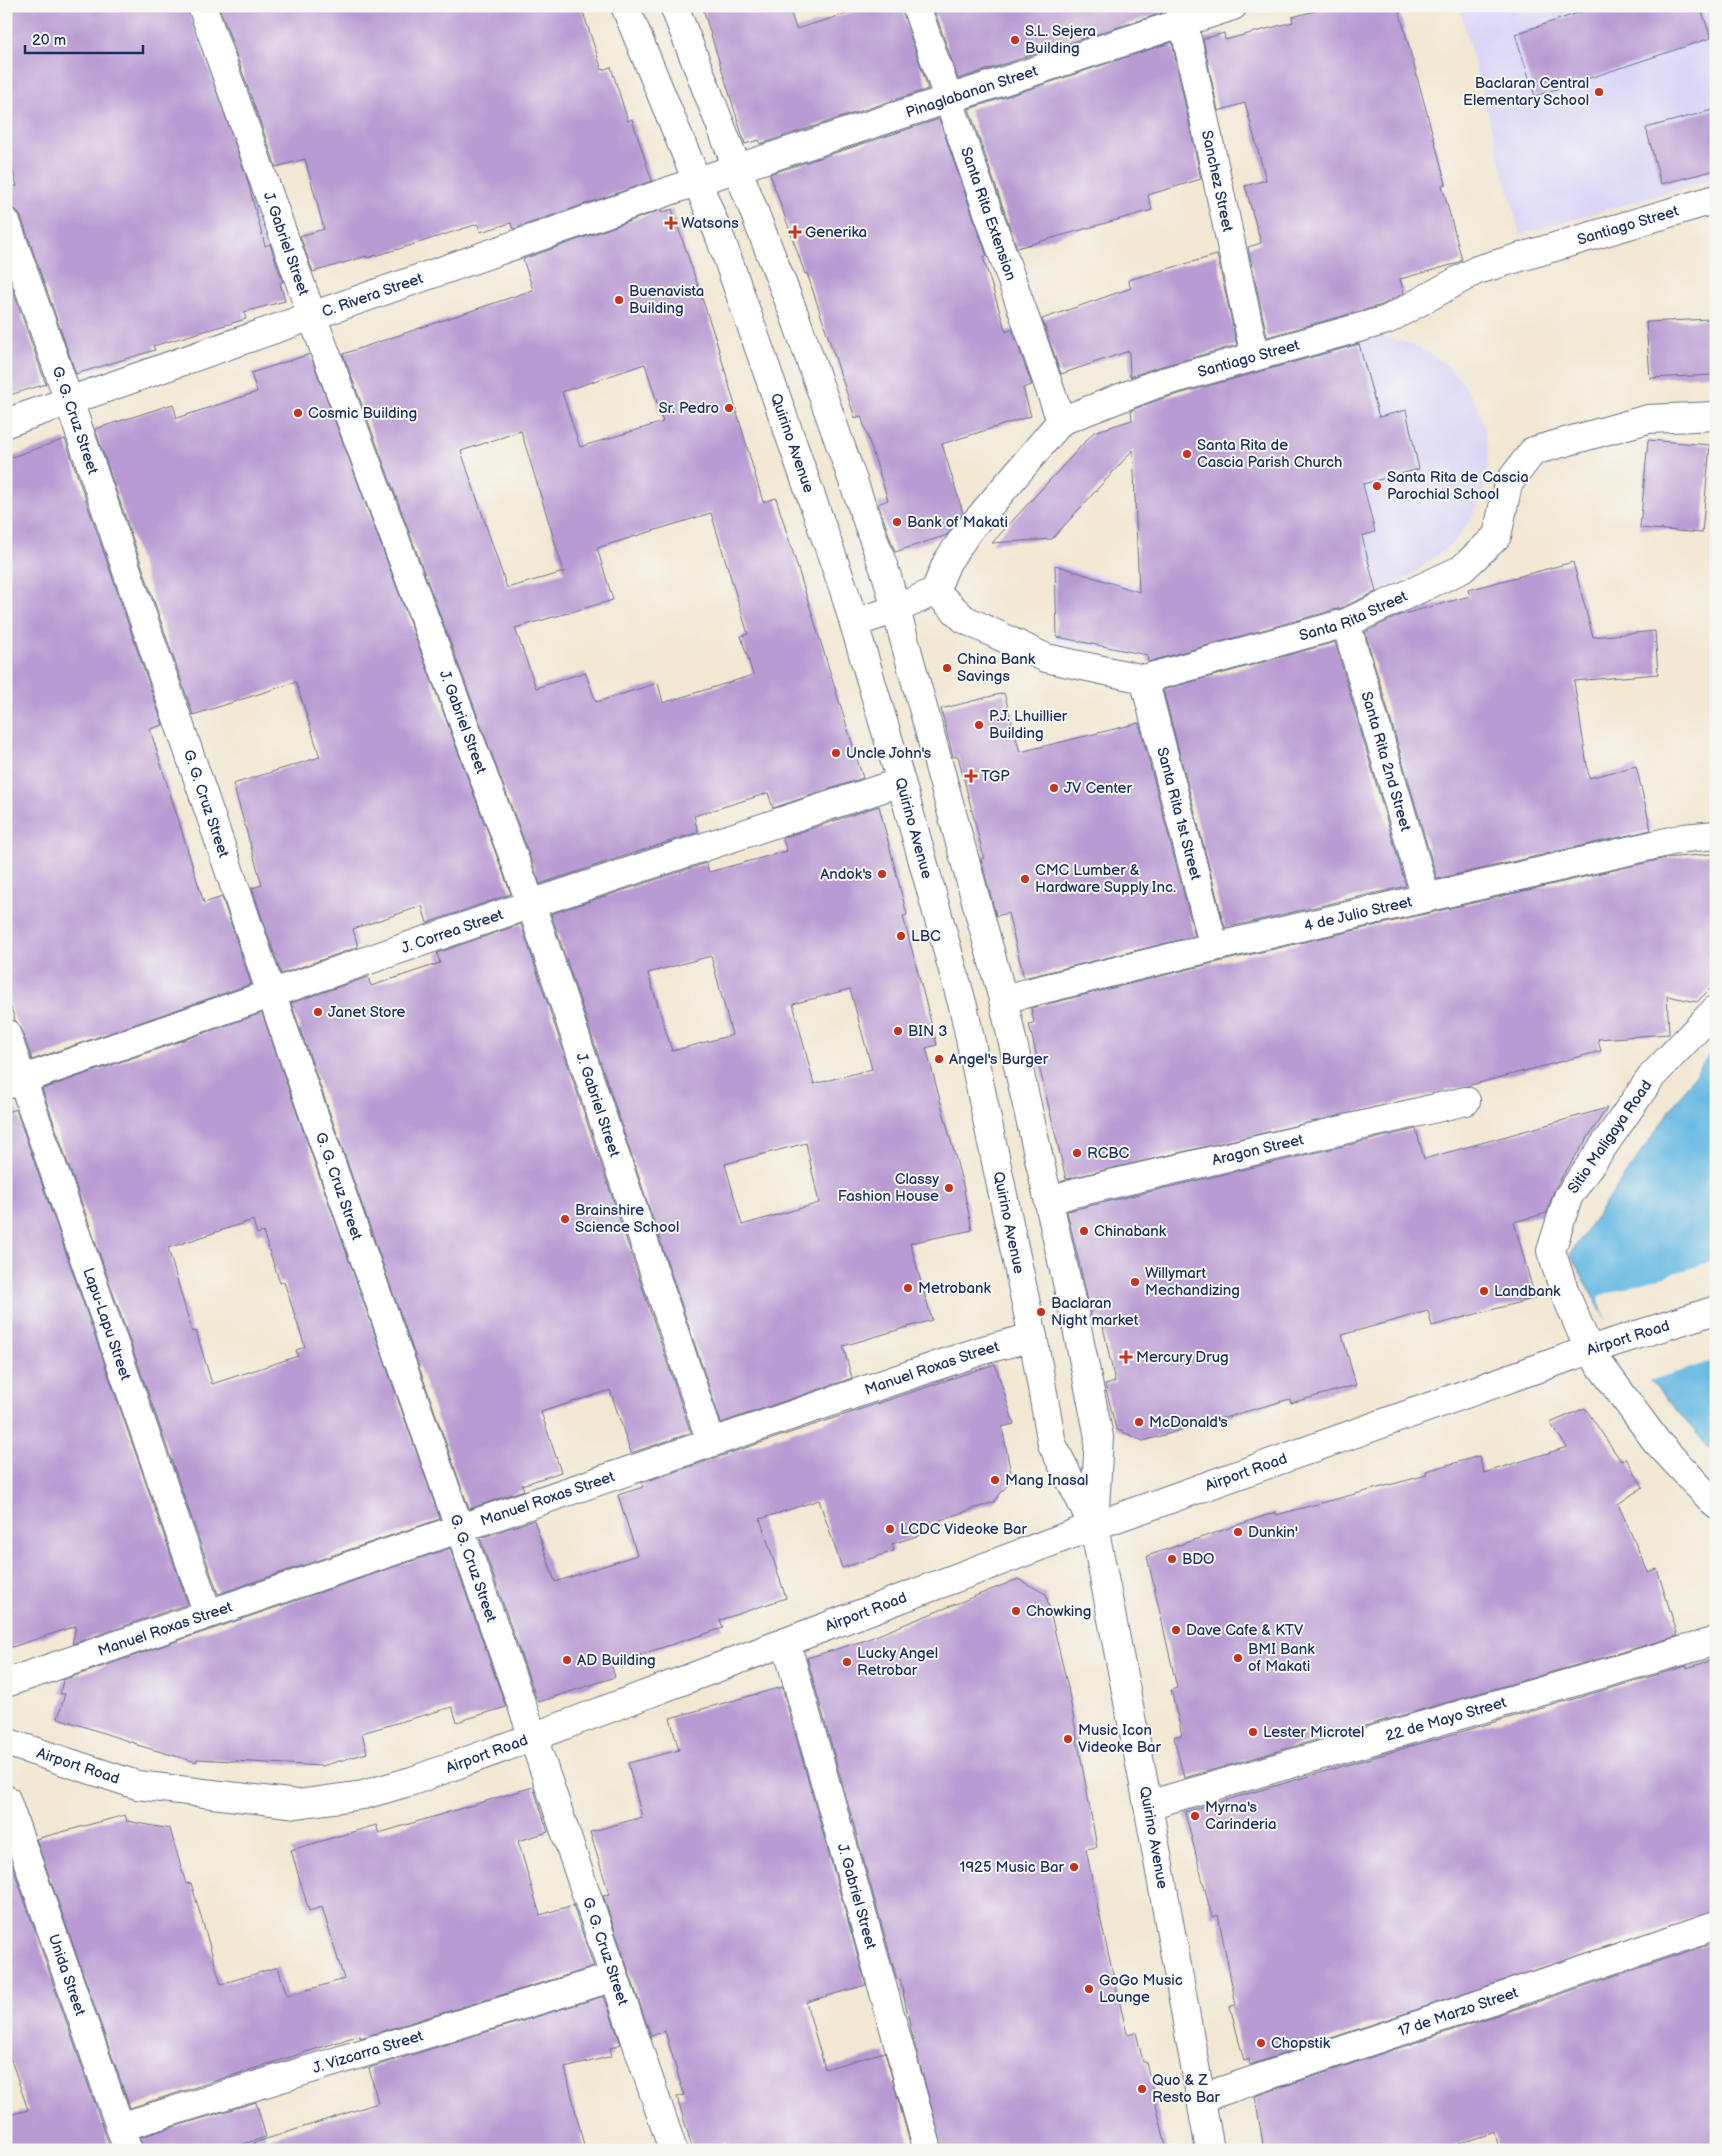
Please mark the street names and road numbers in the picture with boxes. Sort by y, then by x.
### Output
street label: Pinaglabanan Street [903,61,1040,122]
street label: Sanchez Street [1197,128,1238,234]
street label: Santa Rita Extension [956,144,1021,283]
street label: J. Gabriel Street [259,189,314,298]
street label: Santiago Street [1575,201,1681,249]
street label: C. Rivera Street [319,268,426,321]
street label: Santiago Street [1195,335,1302,382]
street label: G. G. Cruz Street [48,364,103,477]
street label: Quirino Avenue [766,391,819,495]
street label: Santa Rita Street [1297,586,1411,645]
street label: J. Gabriel Street [435,668,491,776]
street label: Santa Rita 2nd Street [1357,689,1416,834]
street label: Santa Rita 1st Street [1153,745,1206,882]
street label: G. G. Cruz Street [179,747,234,860]
street label: Quirino Avenue [891,775,937,881]
street label: 4 de Julio Street [1302,892,1414,935]
street label: J. Correa Street [399,905,506,958]
street label: J. Gabriel Street [572,1050,625,1160]
street label: Sitio Maligaya Road [1564,1077,1656,1197]
street label: G. G. Cruz Street [311,1130,367,1243]
street label: Aragon Street [1210,1130,1306,1170]
street label: Quirino Avenue [989,1170,1029,1275]
street label: Lapu-Lapu Street [79,1265,136,1383]
street label: Airport Road [1584,1316,1672,1360]
street label: Manuel Roxas Street [862,1337,1001,1399]
street label: Airport Road [1202,1449,1290,1495]
street label: Manuel Roxas Street [478,1467,617,1530]
street label: G. G. Cruz Street [446,1512,501,1625]
street label: Airport Road [822,1588,909,1636]
street label: Manuel Roxas Street [95,1597,235,1660]
street label: 22 de Mayo Street [1383,1692,1509,1745]
street label: Airport Road [443,1730,530,1777]
street label: Airport Road [34,1743,122,1788]
street label: Quirino Avenue [1135,1785,1172,1890]
street label: J. Gabriel Street [833,1841,881,1952]
street label: G. G. Cruz Street [578,1894,633,2008]
street label: Unida Street [44,1931,90,2018]
street label: 17 de Marzo Street [1395,1983,1521,2041]
street label: J. Vizcarra Street [310,2026,426,2077]

